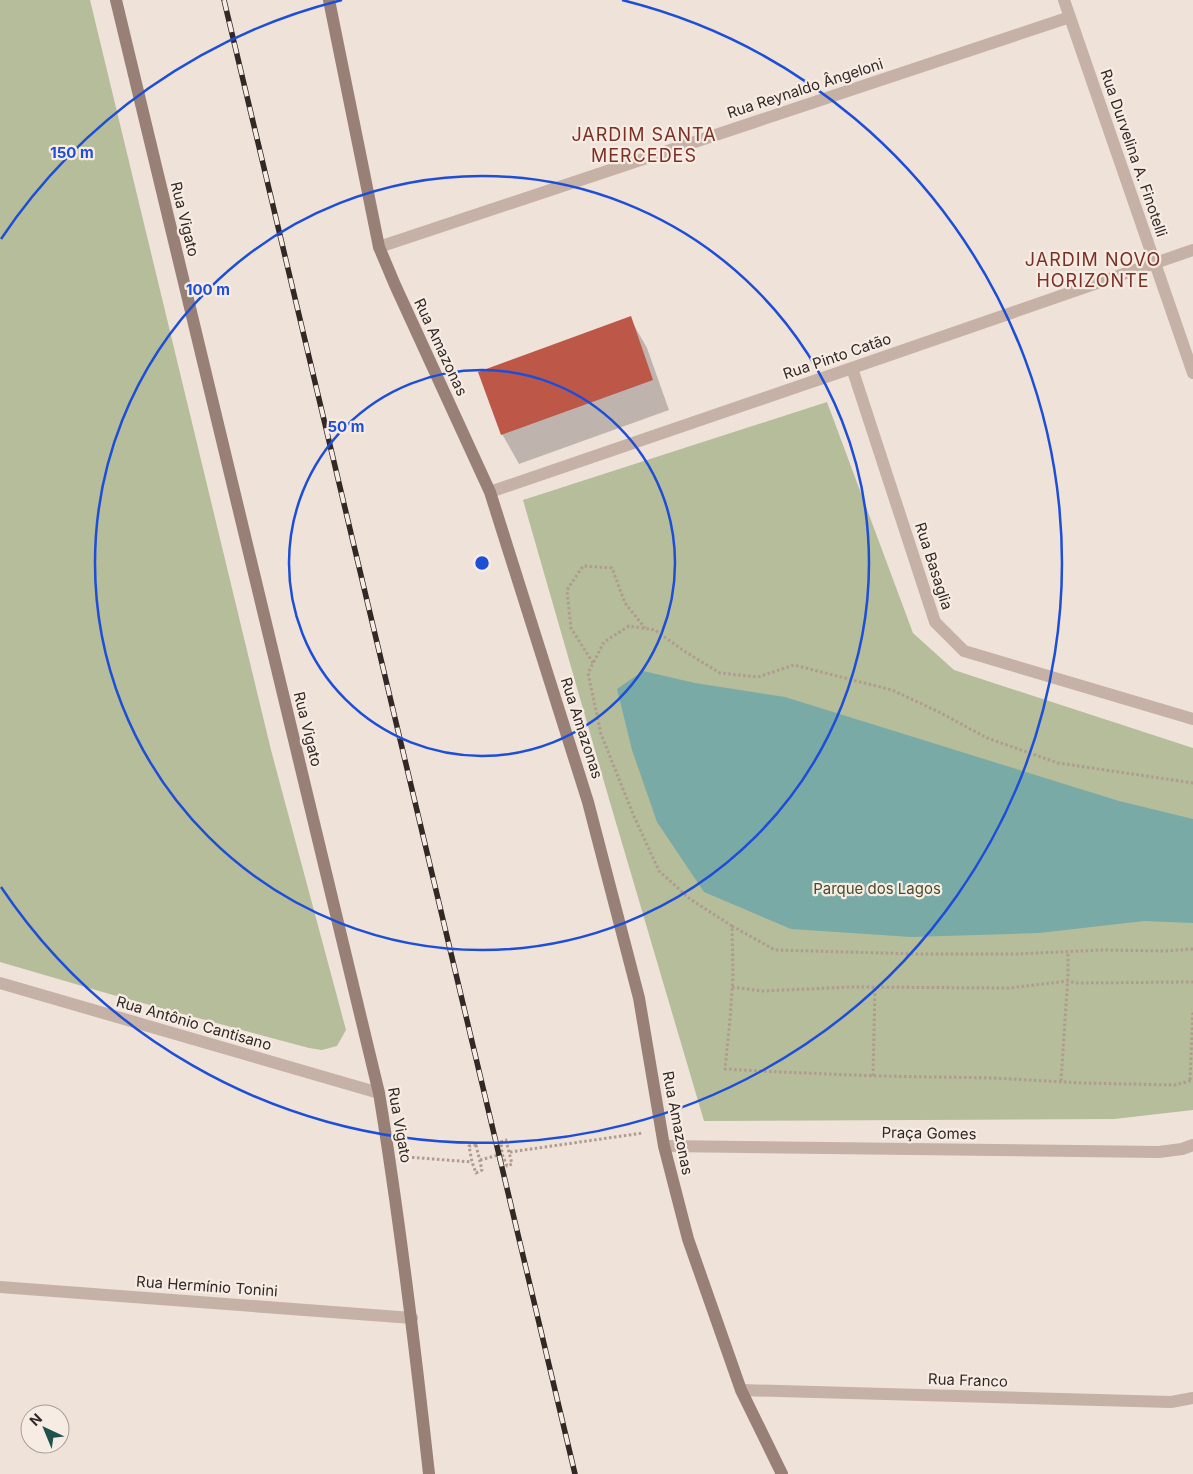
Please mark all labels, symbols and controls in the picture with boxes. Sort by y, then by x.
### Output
street label: Rua Reynaldo Ângeloni [725,54,885,122]
street label: Rua Durvelina A. Finotelli [1096,67,1172,239]
district label: JARDIM SANTA MERCEDES [571,124,717,166]
text: 150 m [50,143,94,162]
street label: Rua Vigato [167,180,203,258]
district label: JARDIM NOVO HORIZONTE [1025,249,1161,291]
text: 100 m [186,280,230,299]
street label: Rua Amazonas [410,295,472,399]
street label: Rua Pinto Catão [780,329,894,383]
text: 50 m [328,417,364,436]
street label: Rua Basaglia [911,520,957,612]
centre of rings [473,554,491,572]
street label: Rua Amazonas [557,675,607,781]
street label: Rua Vigato [290,690,326,768]
park label: Parque dos Lagos [813,879,941,898]
street label: Rua Antônio Cantisano [114,992,274,1054]
street label: Rua Amazonas [659,1069,697,1177]
street label: Rua Vigato [384,1086,416,1164]
street label: Praça Gomes [881,1123,977,1143]
street label: Rua Hermínio Tonini [136,1272,278,1300]
street label: Rua Franco [928,1369,1008,1391]
north arrow [20,1404,70,1454]
text: N [26,1409,45,1429]

